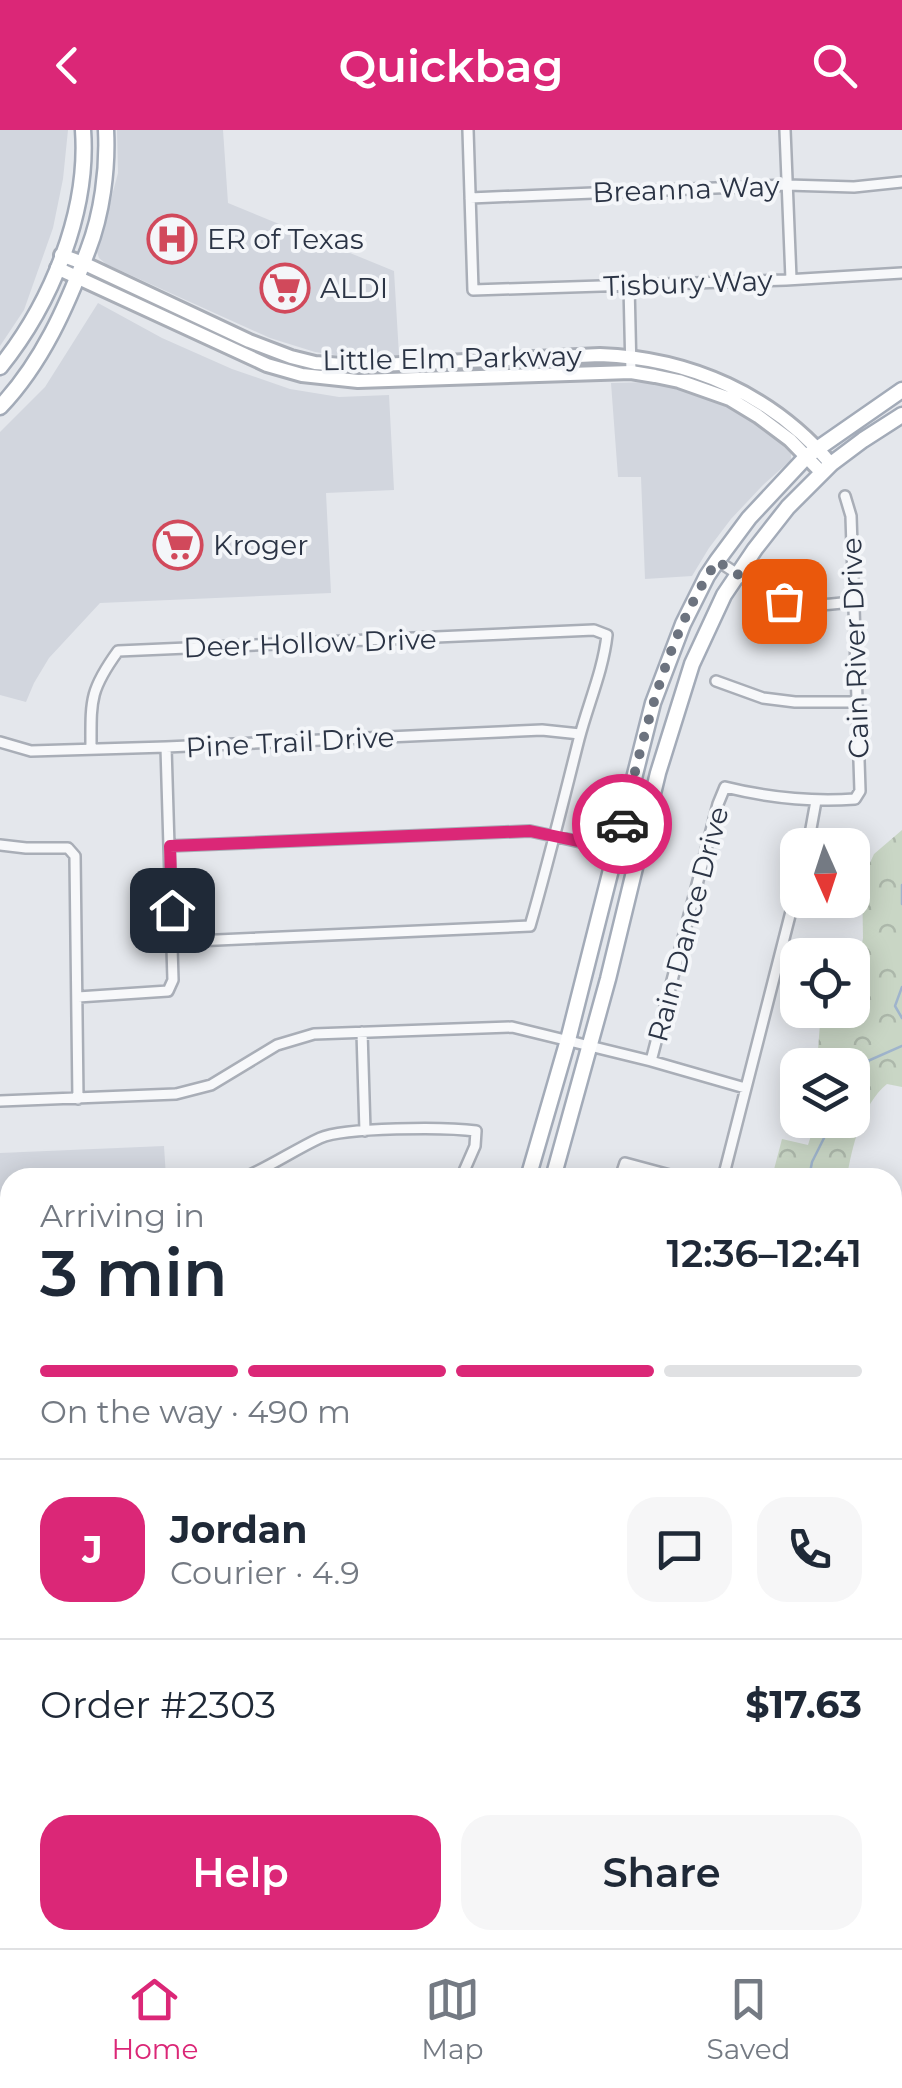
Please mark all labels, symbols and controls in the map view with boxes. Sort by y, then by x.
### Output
icon: back [40,38,95,93]
text: Quickbag [338,38,564,93]
icon: search [807,38,862,93]
street label: Breanna Way [592,169,781,209]
hospital icon: ER of Texas [146,213,198,265]
place label: ER of Texas [207,222,364,256]
supermarket icon: ALDI [259,262,311,314]
street label: Tisbury Way [603,263,774,303]
place label: ALDI [320,271,388,305]
street label: Little Elm Parkway [322,339,583,377]
supermarket icon: Kroger [152,519,204,571]
place label: Kroger [213,528,308,562]
street label: Cain River Drive [834,537,876,759]
pin [742,559,827,644]
icon: bag [757,574,812,629]
street label: Deer Hollow Drive [183,622,437,664]
street label: Pine Trail Drive [185,720,395,764]
courier [572,774,672,874]
icon: car [595,797,650,852]
street label: Rain Dance Drive [640,803,736,1045]
north arrow [780,828,870,918]
map controls [780,828,870,1138]
pin [130,868,215,953]
icon: home [145,883,200,938]
button: locate [780,938,870,1028]
button: layers [780,1048,870,1138]
text: Arriving in [40,1196,205,1235]
text: 12:36–12:41 [667,1230,862,1277]
text: 3 min [40,1233,228,1312]
text: On the way · 490 m [40,1392,351,1431]
button: chat [627,1497,732,1602]
button: phone [757,1497,862,1602]
text: Jordan [170,1506,308,1553]
text: J [82,1526,103,1573]
text: Courier · 4.9 [170,1553,360,1592]
text: Order #2303 [40,1681,276,1728]
text: $17.63 [745,1681,862,1728]
button: Help [40,1815,441,1930]
button: Share [461,1815,862,1930]
tab: Home [111,1972,198,2066]
tab: Map [421,1972,484,2066]
tab: Saved [706,1972,791,2066]

